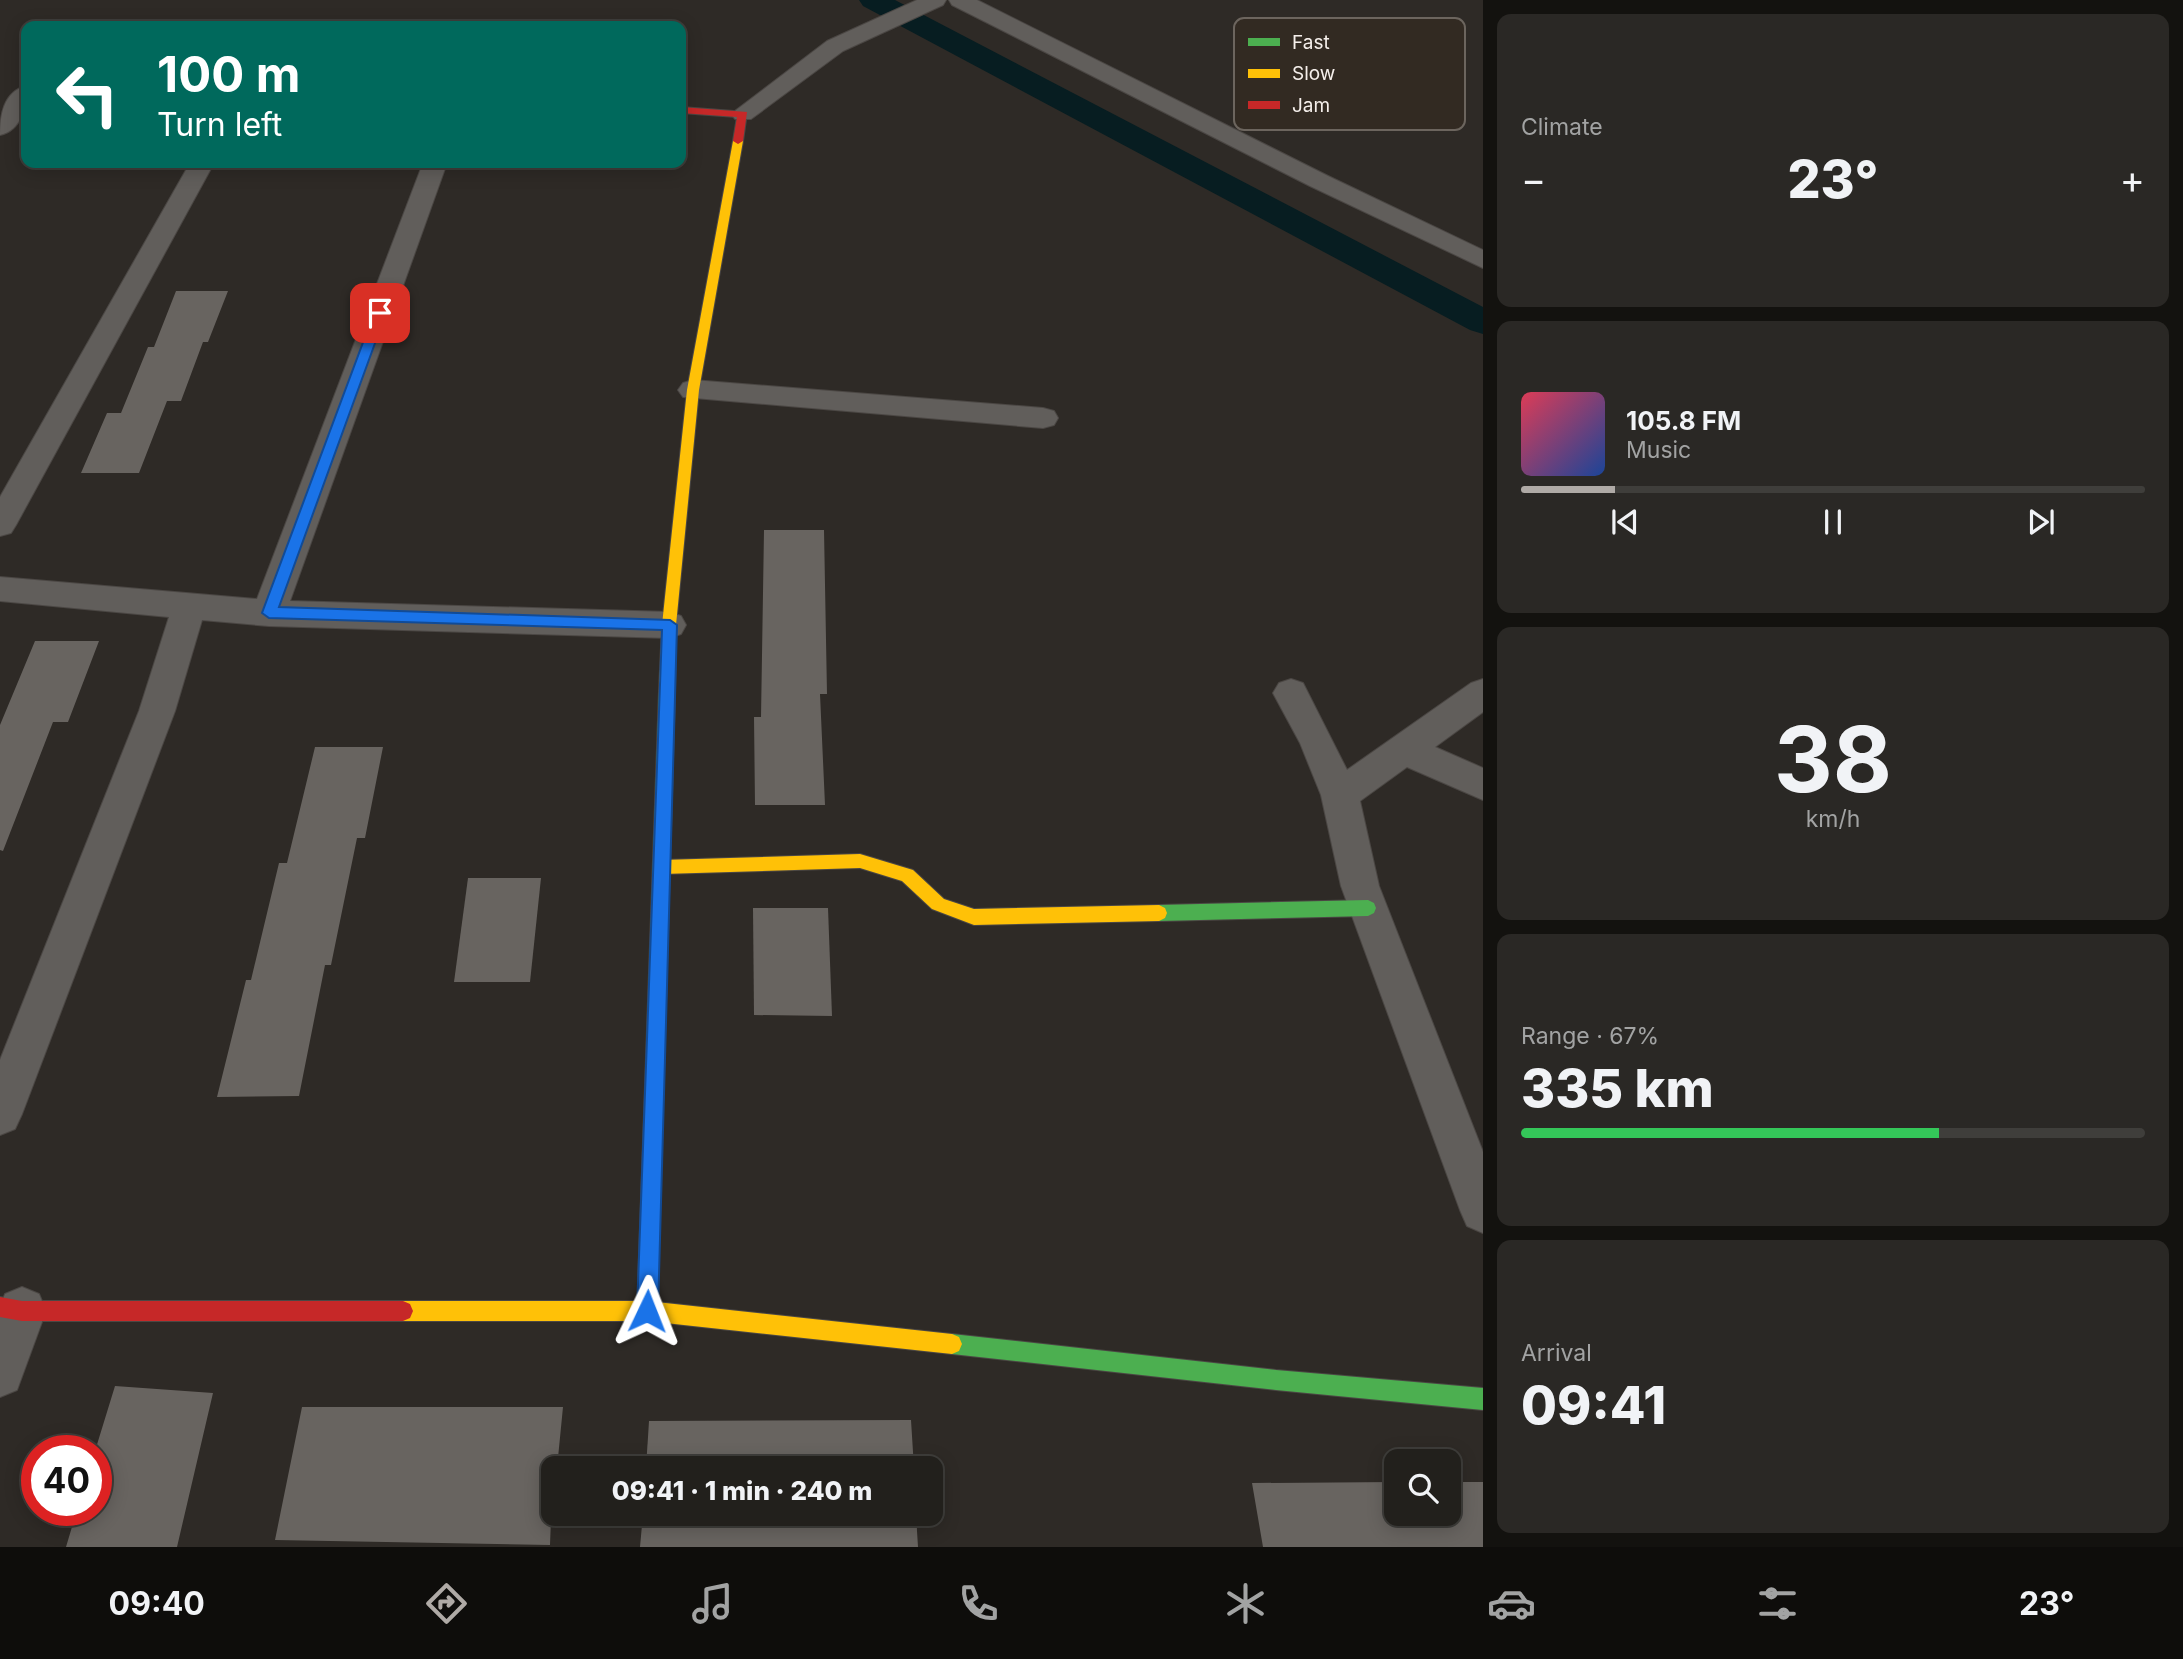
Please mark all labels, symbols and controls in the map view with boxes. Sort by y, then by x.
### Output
legend [1234,18,1465,130]
text: Fast [1292,31,1330,54]
text: 100 m [157,45,301,104]
icon: left [42,49,133,140]
text: Slow [1292,62,1335,85]
text: Jam [1292,94,1330,117]
text: Turn left [157,105,282,144]
text: Climate [1521,113,1603,141]
text: 23° [1787,148,1879,211]
text: − [1521,156,1546,202]
text: + [2120,156,2145,202]
pin [350,283,410,343]
icon: arrive [361,294,399,332]
text: 105.8 FM [1626,405,1741,436]
text: Music [1626,436,1691,464]
icon: previous [1606,503,1644,541]
icon: pause [1814,503,1852,541]
icon: next [2022,503,2060,541]
text: 38 [1774,704,1892,814]
text: km/h [1806,805,1860,833]
text: Range · 67% [1521,1022,1659,1050]
text: 335 km [1521,1057,1714,1120]
position arrow [610,1274,684,1348]
text: Arrival [1521,1339,1592,1367]
text: 09:41 [1521,1374,1666,1437]
speed limit sign: 40 [21,1435,112,1526]
map controls [1384,1449,1461,1526]
button: search [1384,1449,1461,1526]
text: 09:41 · 1 min · 240 m [612,1475,872,1506]
icon: directions [422,1579,471,1628]
icon: music [688,1579,737,1628]
icon: phone [954,1579,1003,1628]
icon: climate [1221,1579,1270,1628]
icon: car [1487,1579,1536,1628]
icon: filters [1753,1579,1802,1628]
text: 09:40 [109,1584,205,1623]
text: 23° [2019,1584,2074,1623]

